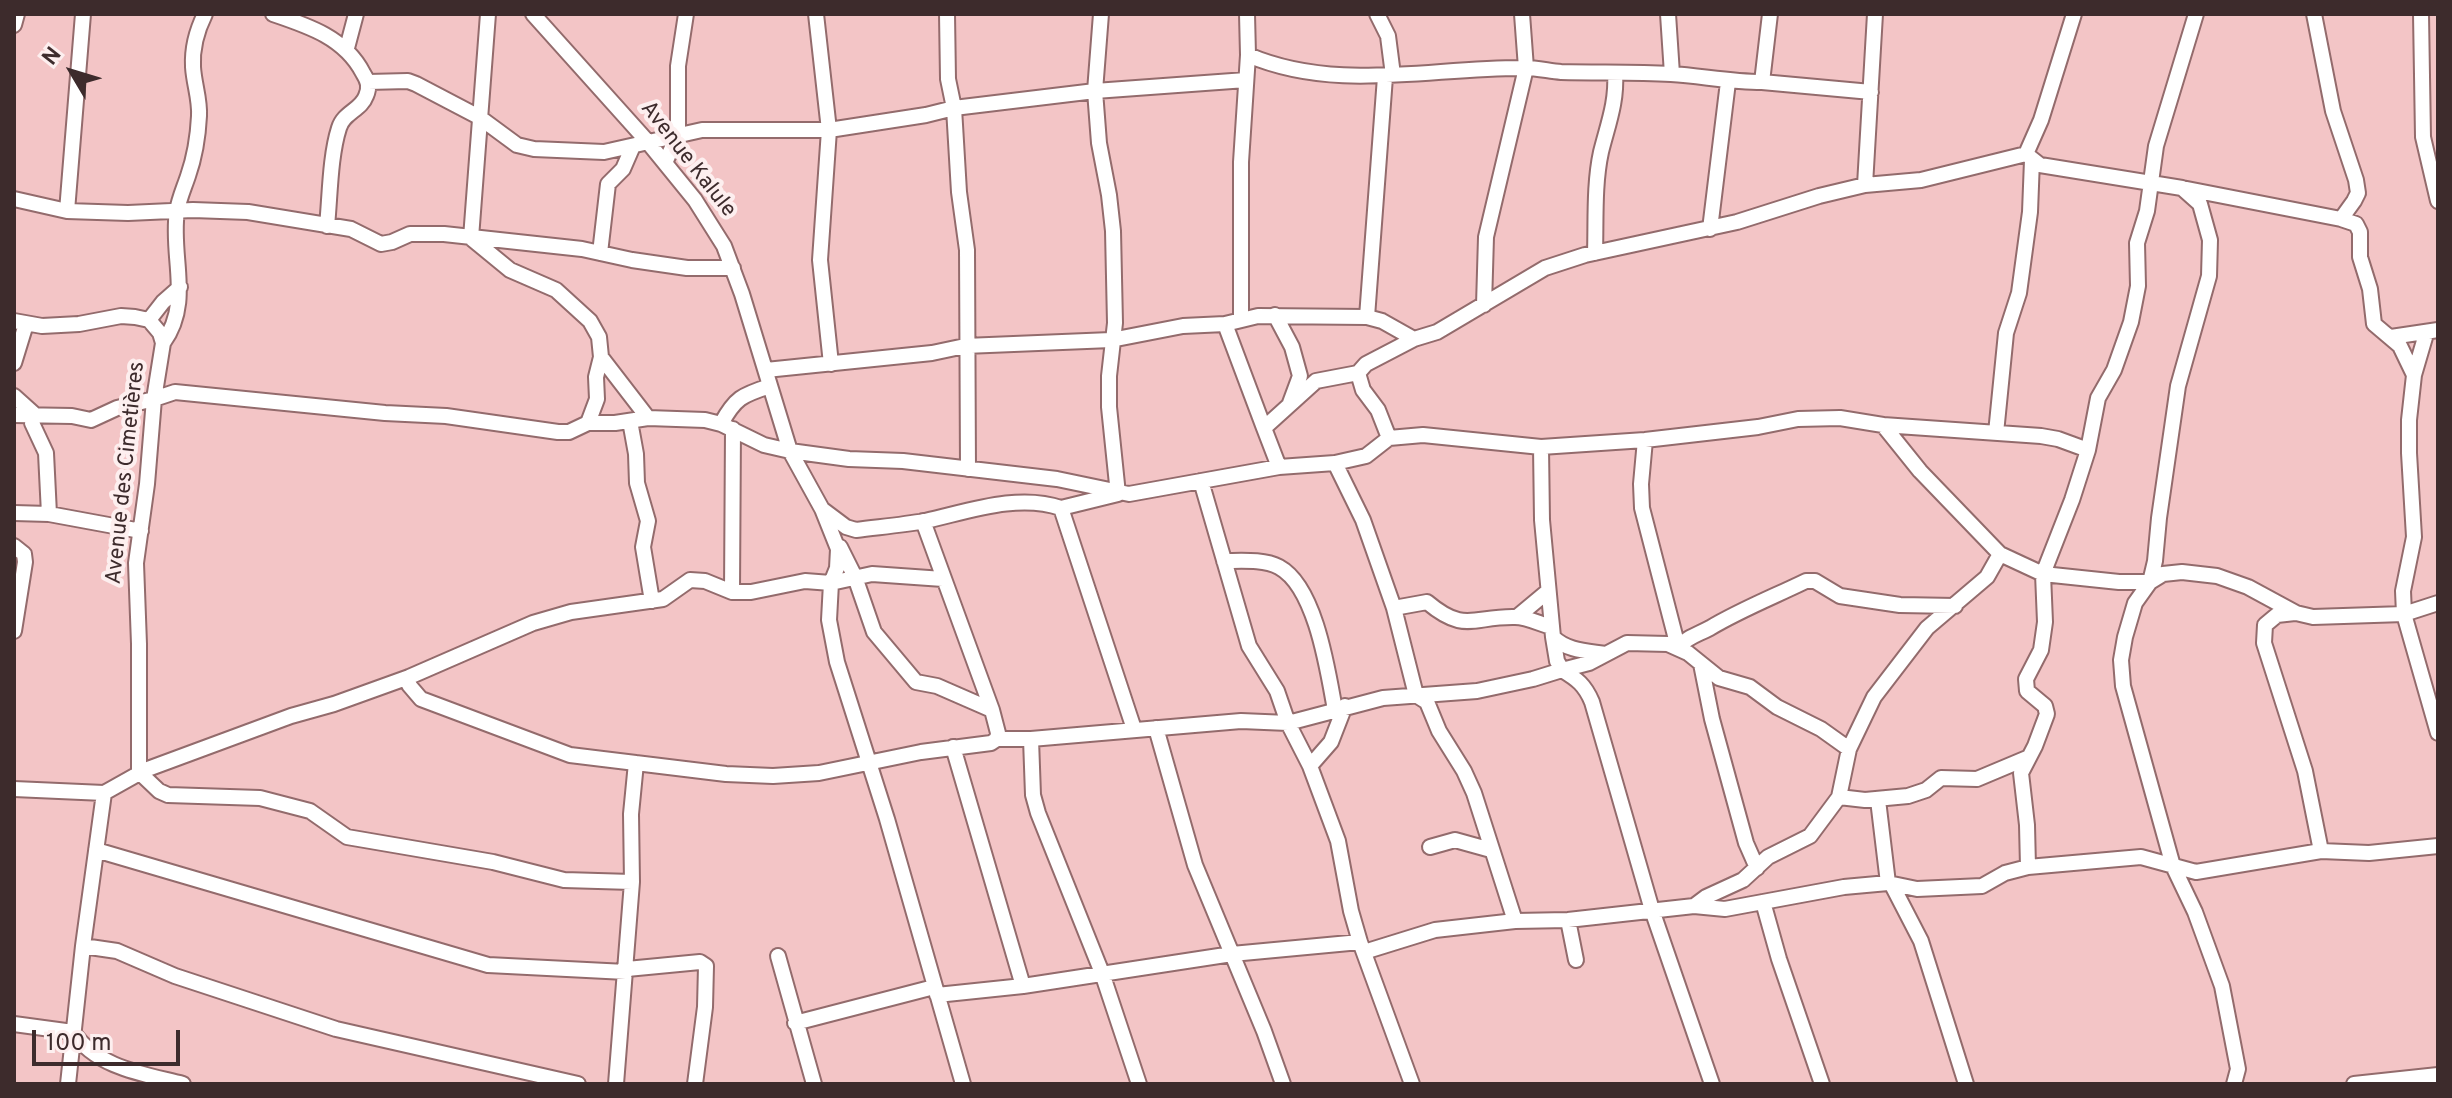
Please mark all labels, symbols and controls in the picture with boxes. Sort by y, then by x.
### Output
north arrow [32,32,112,112]
text: N [37,42,68,71]
street label: Avenue Kalule [633,97,741,223]
street label: Avenue des Cimetières [102,360,152,586]
scale bar [36,1014,184,1064]
text: 100 m [46,1029,112,1059]

